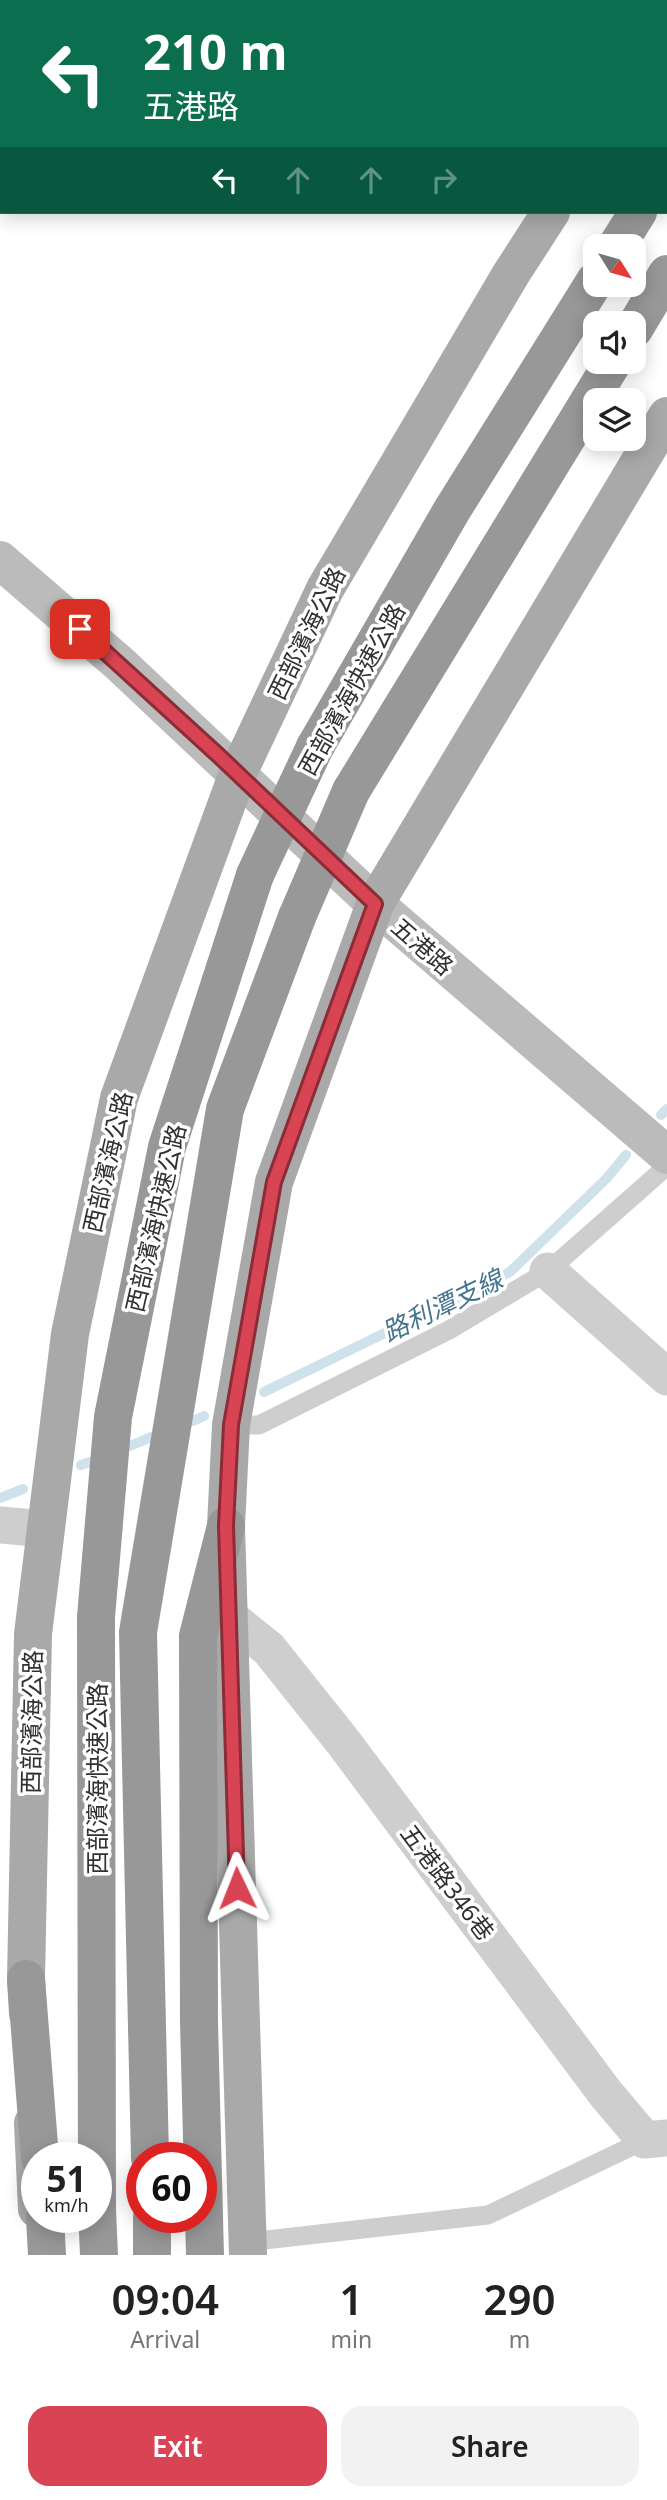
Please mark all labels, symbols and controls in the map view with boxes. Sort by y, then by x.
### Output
text: 210 m [143,18,288,84]
icon: left [28,28,119,119]
text: 五港路 [143,84,239,127]
icon: left [206,161,244,199]
icon: ahead [279,161,317,199]
icon: ahead [352,161,390,199]
icon: right [425,161,463,199]
north arrow [583,234,646,298]
map controls [583,234,646,451]
button: sound [583,311,646,374]
button: layers [583,388,646,451]
street label: 西部濱海公路 [260,561,352,705]
street label: 西部濱海快速公路 [290,597,412,781]
pin [50,599,110,659]
icon: arrive [61,610,99,648]
street label: 五港路 [385,910,461,982]
street label: 西部濱海公路 [75,1088,139,1236]
street label: 西部濱海快速公路 [117,1121,193,1315]
water label: 路利潭支線 [376,1259,511,1350]
street label: 西部濱海公路 [13,1650,49,1794]
street label: 西部濱海快速公路 [80,1683,113,1875]
street label: 五港路346巷 [394,1817,502,1947]
position arrow [200,1851,274,1925]
speed limit sign: 60 [126,2142,217,2233]
text: 51 [46,2155,87,2202]
text: km/h [44,2193,89,2217]
text: 09:04 [111,2270,219,2327]
text: 1 [339,2270,363,2327]
text: 290 [484,2270,556,2327]
text: Arrival [130,2323,200,2355]
text: min [330,2323,372,2355]
text: m [509,2323,530,2355]
button: Exit [28,2406,327,2486]
button: Share [341,2406,639,2486]

